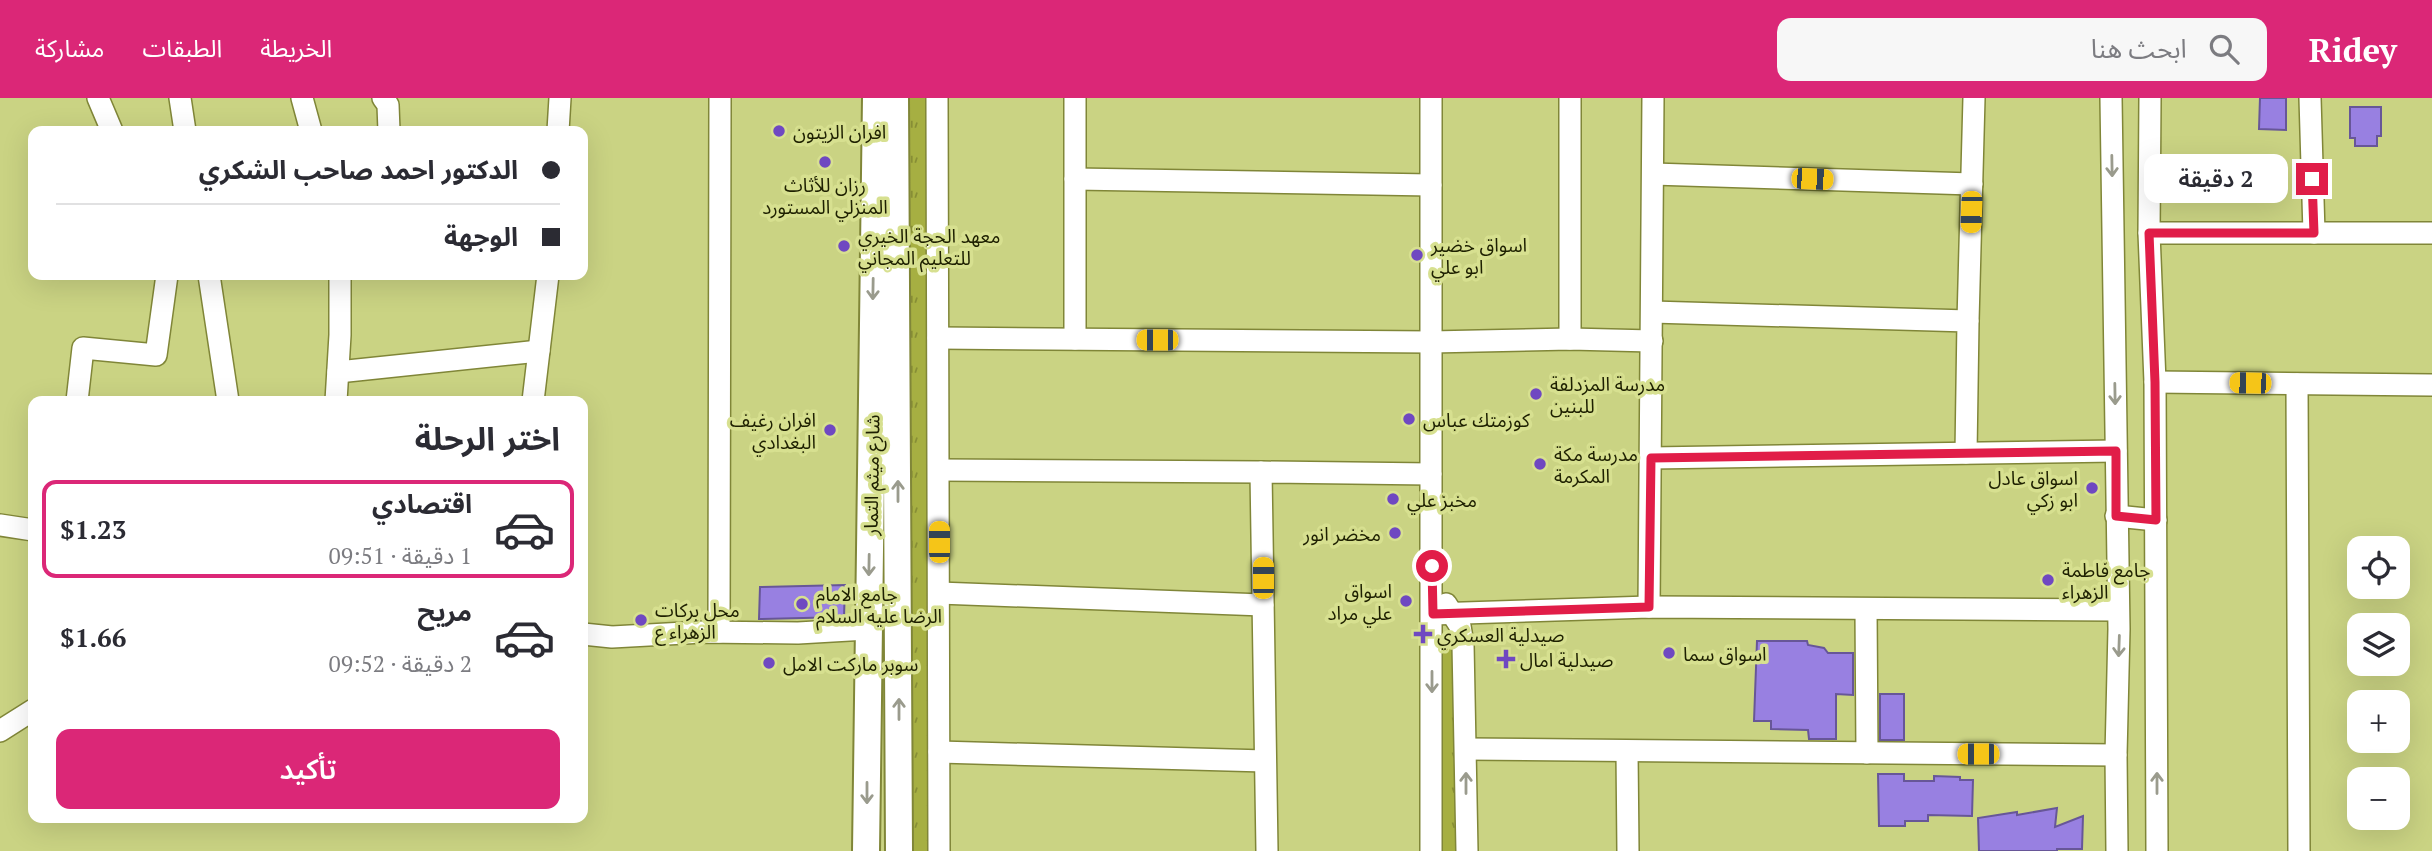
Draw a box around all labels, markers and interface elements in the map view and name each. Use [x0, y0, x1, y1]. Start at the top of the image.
search box [1777, 18, 2267, 81]
text: Ridey [2309, 28, 2397, 71]
icon: search [2205, 30, 2243, 68]
text: ابحث هنا [2091, 31, 2187, 65]
text: مشاركة [35, 32, 104, 64]
text: الطبقات [142, 32, 222, 64]
text: الخريطة [260, 32, 332, 64]
place label: افران الزيتون [793, 119, 886, 144]
marker: افران الزيتون [771, 123, 787, 139]
text: الدكتور احمد صاحب الشكري [199, 152, 518, 186]
marker: رزان للأثاث المنزلي المستورد [817, 154, 833, 170]
one-way arrow [2105, 154, 2118, 177]
callout: 2 دقيقة [2144, 154, 2288, 204]
text: 2 دقيقة [2178, 163, 2254, 194]
route end [2296, 163, 2328, 195]
car [1791, 168, 1834, 190]
place label: رزان للأثاث المنزلي المستورد [762, 172, 888, 222]
car [1960, 191, 1983, 233]
text: الوجهة [444, 219, 518, 253]
place label: معهد الحجة الخيري للتعليم المجاني [858, 223, 1000, 273]
place label: اسواق خضير ابو علي [1430, 232, 1527, 282]
marker: معهد الحجة الخيري للتعليم المجاني [836, 238, 852, 254]
marker: اسواق خضير ابو علي [1409, 247, 1425, 263]
one-way arrow [866, 277, 880, 300]
car [1137, 330, 1179, 351]
place label: مدرسة المزدلفة للبنين [1550, 371, 1665, 418]
car [2229, 372, 2272, 394]
one-way arrow [2108, 382, 2122, 405]
marker: مدرسة المزدلفة للبنين [1528, 386, 1544, 402]
place label: افران رغيف البغدادي [730, 407, 816, 457]
place label: كوزمتك عباس [1423, 407, 1531, 432]
marker: كوزمتك عباس [1401, 411, 1417, 427]
street label: شارع ميثم التمار [857, 414, 888, 537]
text: اختر الرحلة [415, 417, 560, 459]
marker: افران رغيف البغدادي [822, 422, 838, 438]
place label: مدرسة مكة المكرمة [1554, 441, 1638, 488]
marker: مدرسة مكة المكرمة [1532, 456, 1548, 472]
place label: اسواق عادل ابو زكي [1988, 465, 2078, 515]
one-way arrow [891, 480, 905, 503]
marker: اسواق عادل ابو زكي [2084, 480, 2100, 496]
text: اقتصادي [372, 486, 472, 520]
place label: مخبز علي [1407, 487, 1477, 515]
marker: مخبز علي [1385, 491, 1401, 507]
icon: car [493, 498, 556, 561]
text: $1.23 [60, 512, 126, 546]
car [929, 521, 950, 563]
place label: مخضر انور [1302, 521, 1381, 546]
marker: مخضر انور [1387, 525, 1403, 541]
map controls [2347, 536, 2410, 830]
button: locate [2347, 536, 2410, 599]
text: 1 دقيقة · 09:51 [328, 540, 472, 571]
route start [1416, 550, 1448, 582]
one-way arrow [863, 553, 876, 576]
car [1253, 557, 1274, 599]
place label: جامع فاطمة الزهراء [2062, 557, 2151, 604]
marker: جامع فاطمة الزهراء [2040, 572, 2056, 588]
place label: اسواق علي مراد [1328, 578, 1392, 628]
place label: جامع الامام الرضا عليه السلام [816, 581, 942, 631]
marker: اسواق علي مراد [1398, 593, 1414, 609]
text: مريح [417, 594, 472, 628]
marker: جامع الامام الرضا عليه السلام [794, 596, 810, 612]
place label: محل بركات الزهراء ع [655, 597, 740, 646]
icon: car [493, 606, 556, 669]
marker: محل بركات الزهراء ع [633, 612, 649, 628]
button: layers [2347, 613, 2410, 676]
text: $1.66 [60, 620, 126, 654]
place label: صيدلية العسكري [1437, 622, 1564, 650]
marker: صيدلية العسكري [1415, 626, 1431, 642]
one-way arrow [2112, 634, 2125, 657]
place label: اسواق سما [1683, 641, 1767, 666]
marker: اسواق سما [1661, 645, 1677, 661]
place label: صيدلية امال [1520, 647, 1613, 672]
text: 2 دقيقة · 09:52 [328, 648, 472, 679]
place label: سوبر ماركت الامل [783, 651, 918, 676]
marker: صيدلية امال [1498, 651, 1514, 667]
marker: سوبر ماركت الامل [761, 655, 777, 671]
one-way arrow [1425, 670, 1439, 693]
button: + [2347, 690, 2410, 753]
one-way arrow [892, 698, 906, 721]
button: تأكيد [56, 729, 560, 809]
car [1958, 744, 2000, 765]
button: − [2347, 767, 2410, 830]
one-way arrow [1459, 772, 1473, 795]
one-way arrow [2150, 772, 2164, 795]
one-way arrow [860, 781, 874, 804]

